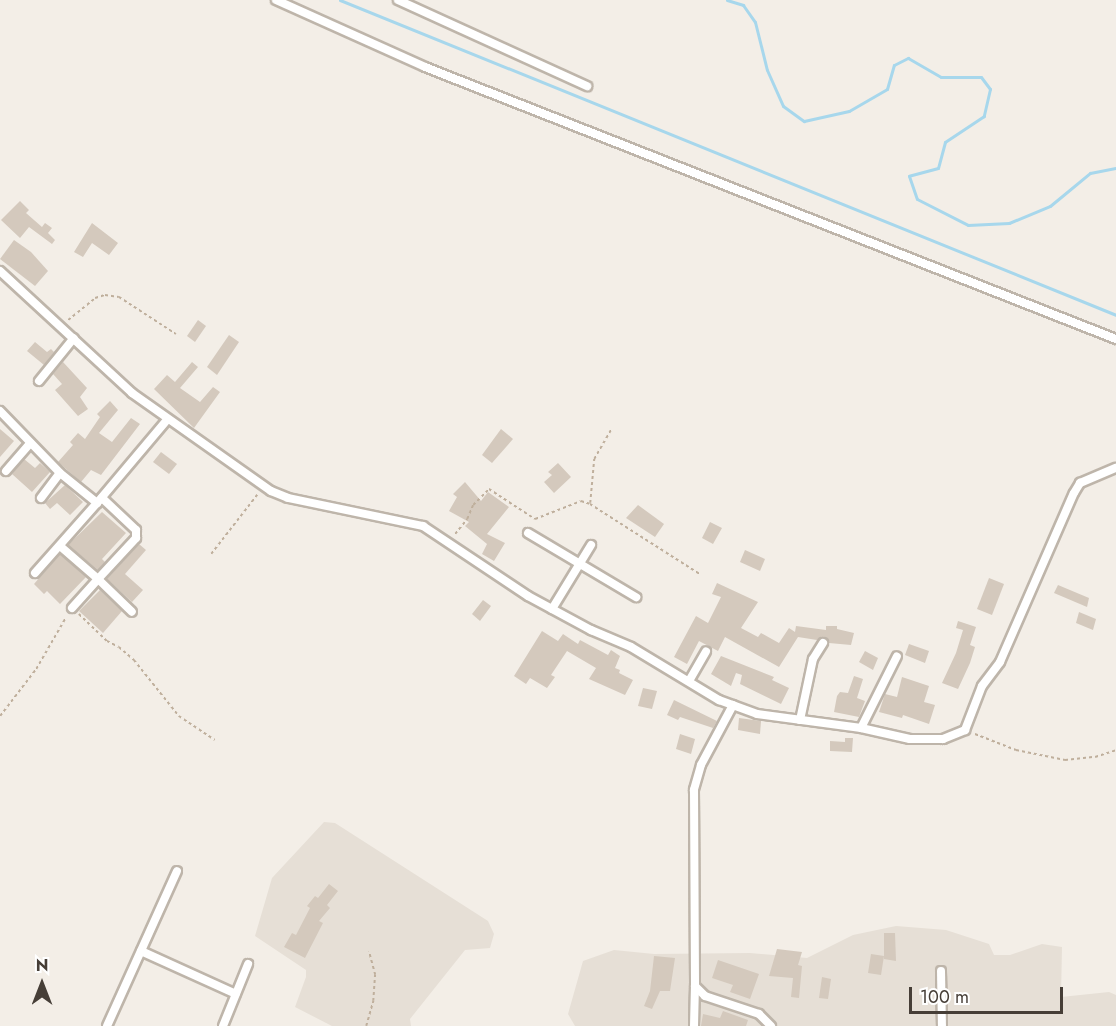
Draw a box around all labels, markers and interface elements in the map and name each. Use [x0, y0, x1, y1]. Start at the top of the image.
north arrow [12, 954, 72, 1014]
text: N [36, 954, 48, 977]
scale bar [912, 975, 1066, 1013]
text: 100 m [920, 984, 969, 1010]

